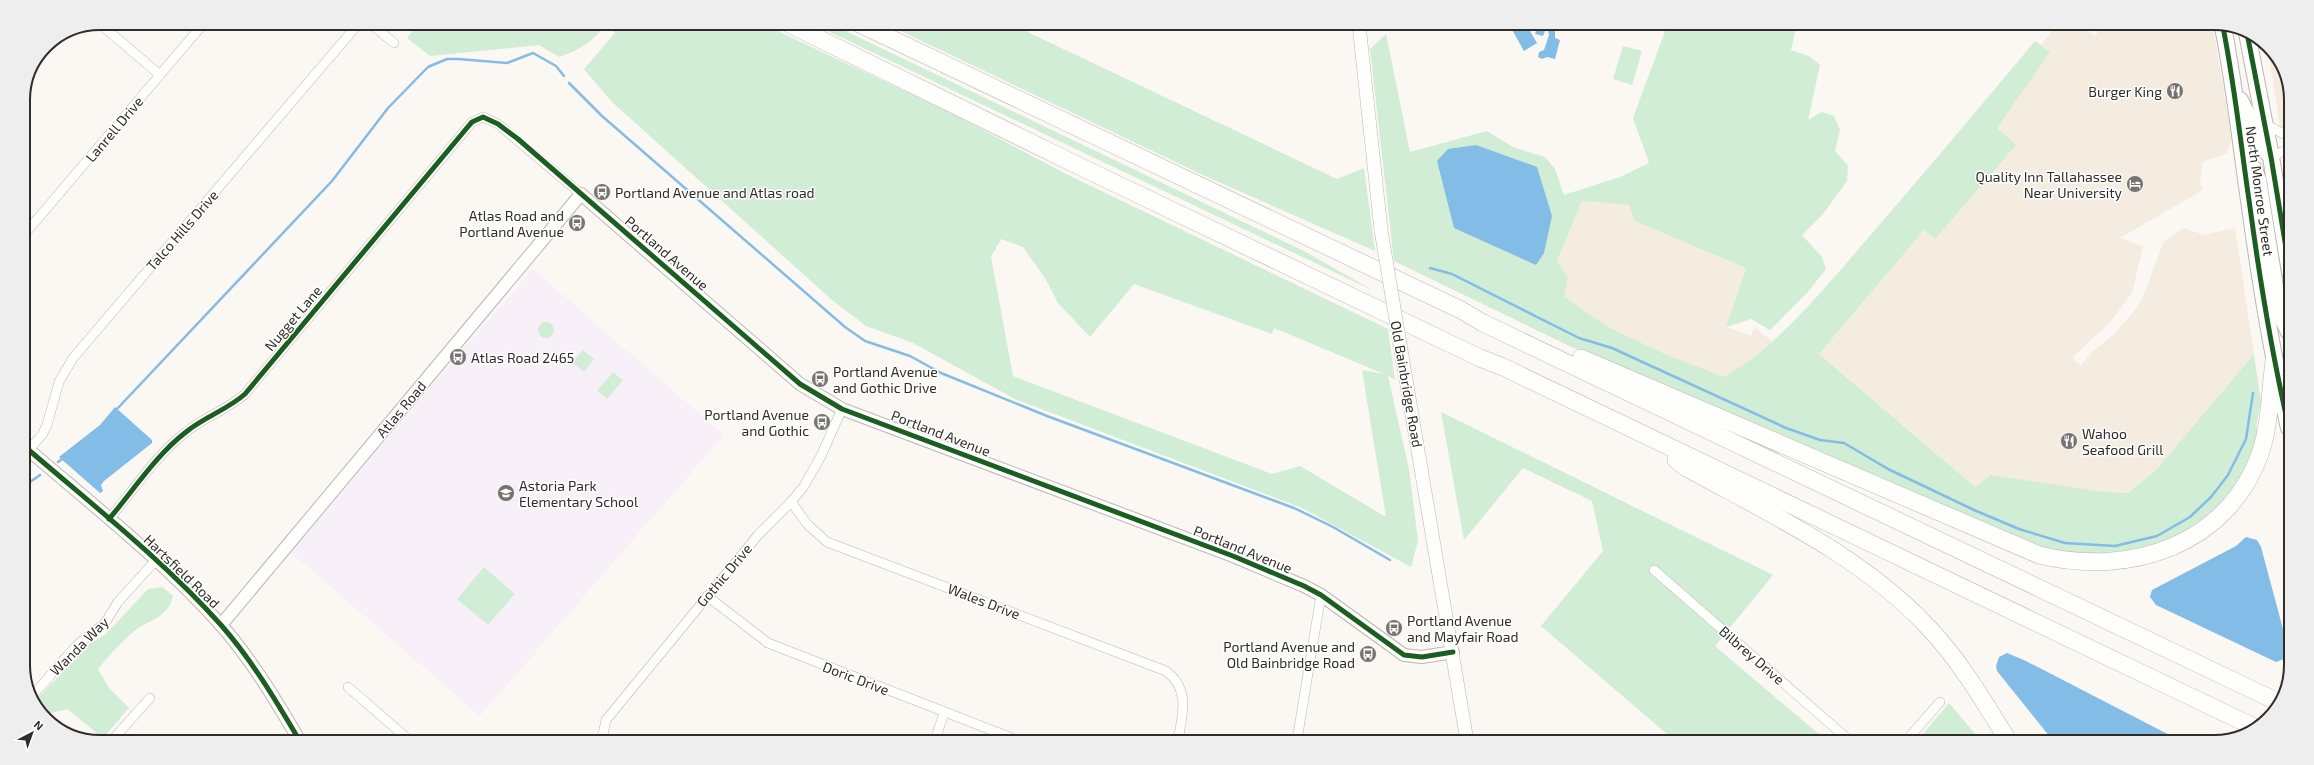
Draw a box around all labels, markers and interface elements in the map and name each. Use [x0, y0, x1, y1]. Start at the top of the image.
restaurant icon: Burger King [2165, 81, 2185, 101]
place label: Burger King [2088, 83, 2162, 100]
street label: Lanrell Drive [82, 93, 146, 165]
street label: North Monroe Street [2242, 125, 2278, 257]
place label: Quality Inn Tallahassee Near University [1975, 168, 2123, 201]
hotel icon: Quality Inn Tallahassee Near University [2125, 174, 2145, 194]
bus stop icon: Portland Avenue and Atlas road [592, 182, 612, 202]
place label: Portland Avenue and Atlas road [615, 184, 815, 201]
street label: Talco Hills Drive [142, 186, 222, 274]
place label: Atlas Road and Portland Avenue [459, 207, 564, 240]
street label: Portland Avenue [622, 212, 712, 294]
bus stop icon: Atlas Road and Portland Avenue [567, 213, 587, 233]
street label: Nugget Lane [261, 282, 325, 354]
street label: Old Bainbridge Road [1387, 319, 1427, 449]
bus stop icon: Atlas Road 2465 [448, 347, 468, 367]
place label: Atlas Road 2465 [471, 349, 574, 366]
place label: Portland Avenue and Gothic Drive [833, 363, 938, 396]
bus stop icon: Portland Avenue and Gothic Drive [810, 369, 830, 389]
street label: Atlas Road [373, 377, 429, 441]
place label: Portland Avenue and Gothic [704, 406, 809, 439]
street label: Portland Avenue [889, 406, 993, 460]
bus stop icon: Portland Avenue and Gothic [812, 412, 832, 432]
place label: Wahoo Seafood Grill [2082, 425, 2164, 458]
restaurant icon: Wahoo Seafood Grill [2059, 431, 2079, 451]
place label: Astoria Park Elementary School [519, 477, 639, 510]
school or university icon: Astoria Park Elementary School [496, 483, 516, 503]
street label: Portland Avenue [1191, 521, 1295, 577]
street label: Hartsfield Road [141, 531, 223, 611]
street label: Gothic Drive [693, 540, 755, 610]
street label: Wales Drive [946, 579, 1022, 623]
place label: Portland Avenue and Mayfair Road [1407, 612, 1519, 645]
street label: Wanda Way [46, 613, 112, 679]
bus stop icon: Portland Avenue and Mayfair Road [1384, 618, 1404, 638]
street label: Bilbrey Drive [1716, 622, 1788, 688]
place label: Portland Avenue and Old Bainbridge Road [1223, 638, 1355, 671]
bus stop icon: Portland Avenue and Old Bainbridge Road [1358, 644, 1378, 664]
street label: Doric Drive [820, 658, 892, 698]
north arrow [12, 713, 52, 753]
text: N [32, 718, 46, 733]

